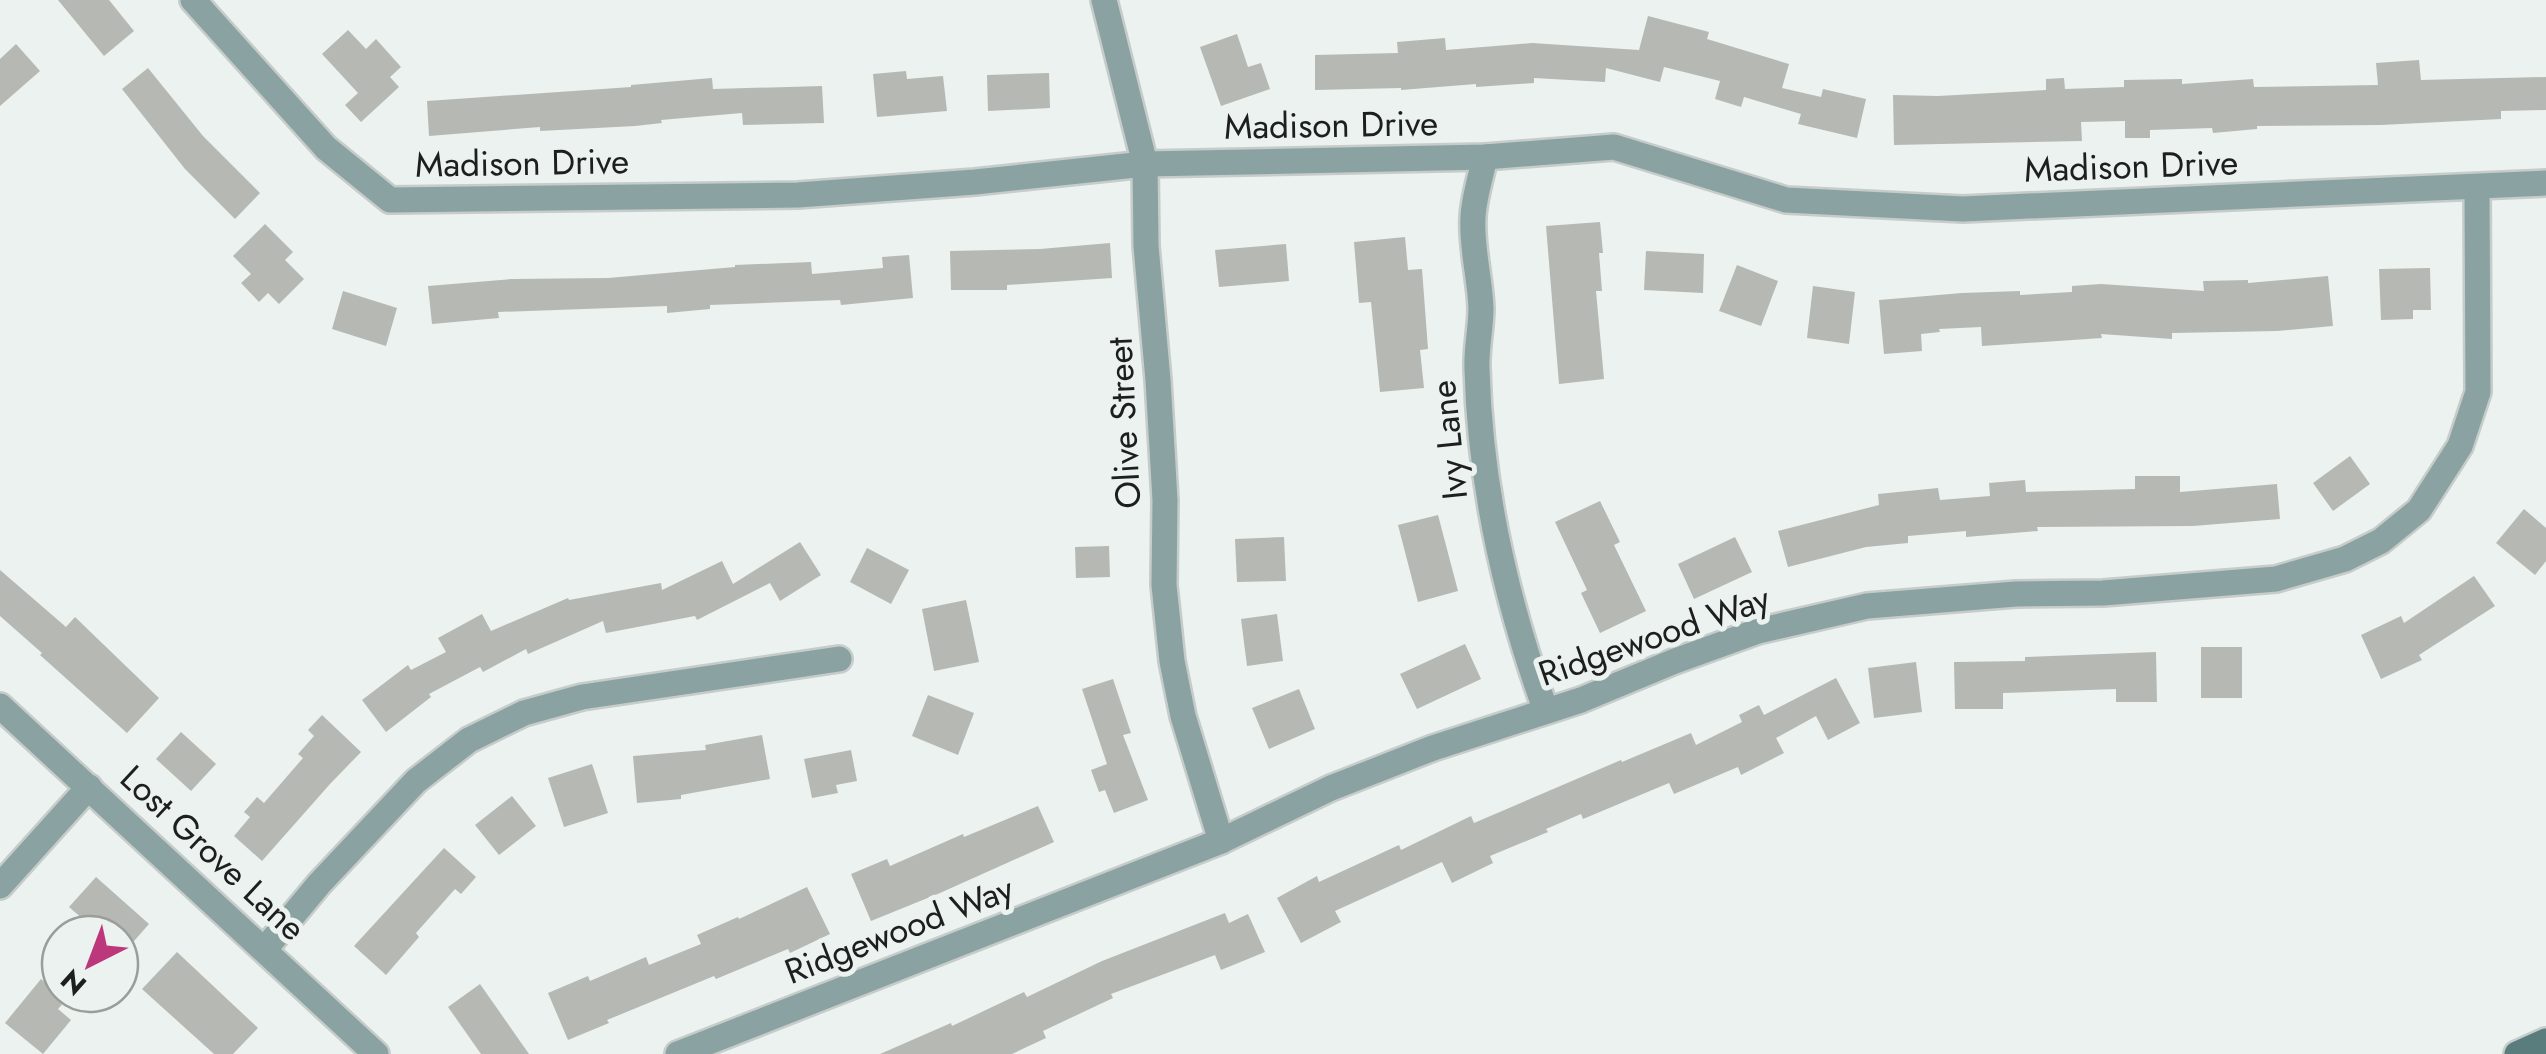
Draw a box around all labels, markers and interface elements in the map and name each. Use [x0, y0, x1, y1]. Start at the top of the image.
street label: Madison Drive [1224, 98, 1438, 152]
street label: Madison Drive [415, 136, 629, 190]
street label: Madison Drive [2023, 137, 2239, 195]
street label: Olive Street [1095, 335, 1153, 510]
street label: Ivy Lane [1418, 378, 1480, 502]
street label: Ridgewood Way [1532, 573, 1777, 699]
street label: Lost Grove Lane [109, 754, 317, 952]
street label: Ridgewood Way [777, 863, 1021, 997]
north arrow [40, 914, 140, 1014]
text: N [52, 960, 96, 1005]

